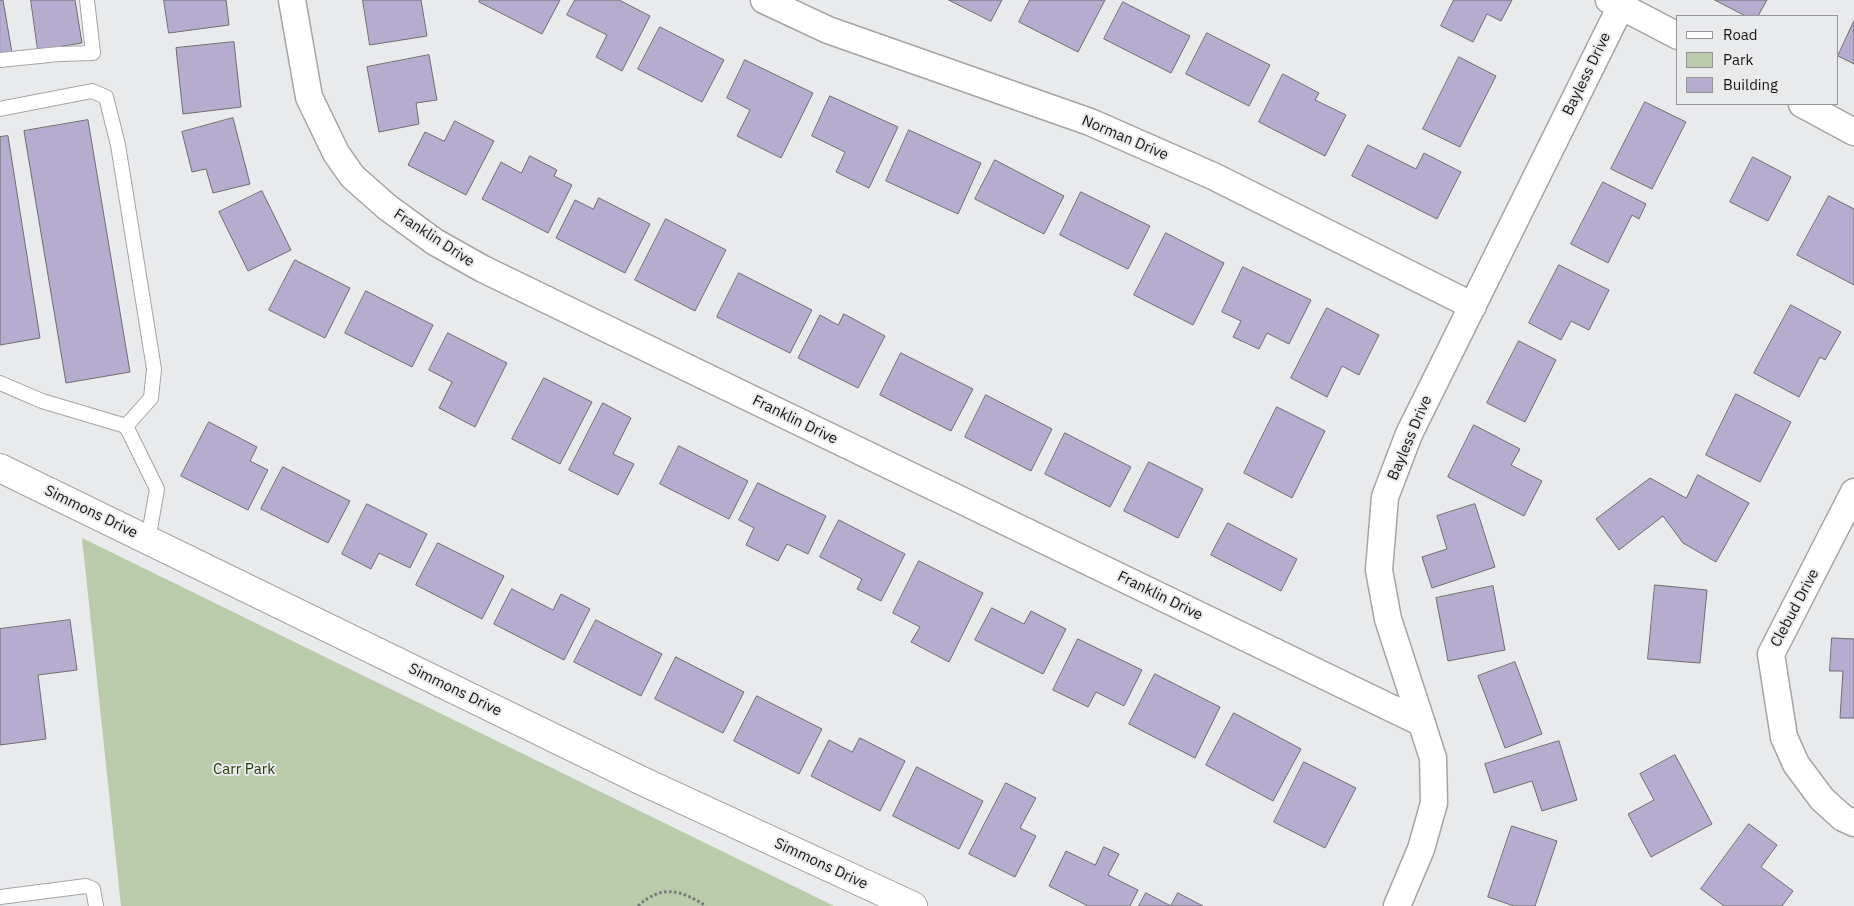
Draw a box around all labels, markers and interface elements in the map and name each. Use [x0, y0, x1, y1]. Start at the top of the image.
legend [1676, 15, 1839, 105]
text: Road [1723, 25, 1758, 44]
street label: Bayless Drive [1559, 29, 1615, 119]
text: Park [1723, 50, 1753, 69]
text: Building [1723, 75, 1778, 94]
street label: Norman Drive [1079, 112, 1171, 164]
street label: Franklin Drive [390, 205, 478, 271]
street label: Franklin Drive [749, 392, 841, 448]
street label: Bayless Drive [1384, 393, 1436, 483]
street label: Simmons Drive [42, 482, 140, 542]
street label: Clebud Drive [1767, 566, 1823, 650]
street label: Franklin Drive [1114, 568, 1206, 624]
street label: Simmons Drive [406, 660, 504, 720]
park label: Carr Park [213, 761, 275, 779]
street label: Simmons Drive [771, 834, 871, 894]

